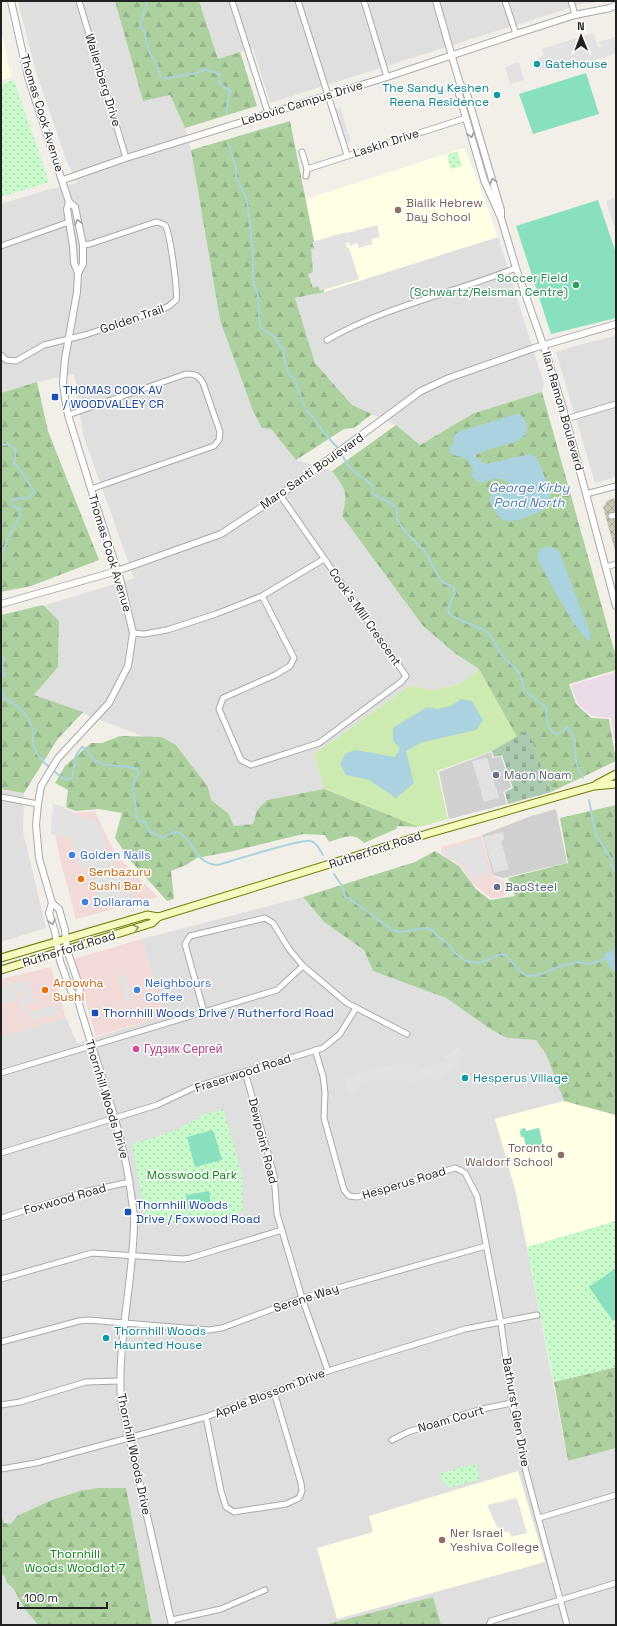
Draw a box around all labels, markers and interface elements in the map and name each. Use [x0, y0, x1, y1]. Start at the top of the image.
north arrow [561, 16, 601, 56]
text: N [577, 19, 585, 33]
street label: Wallenberg Drive [81, 32, 125, 128]
street label: Thomas Cook Avenue [16, 52, 68, 174]
place label: Gatehouse [545, 56, 607, 72]
marker: Gatehouse [532, 59, 542, 69]
street label: Lebovic Campus Drive [239, 77, 365, 129]
place label: The Sandy Keshen Reena Residence [382, 80, 489, 110]
marker: The Sandy Keshen Reena Residence [492, 90, 502, 100]
street label: Laskin Drive [351, 125, 421, 161]
one-way arrow [466, 131, 475, 138]
one-way arrow [489, 177, 498, 184]
place label: Bialik Hebrew Day School [406, 195, 483, 225]
marker: Bialik Hebrew Day School [393, 205, 403, 215]
one-way arrow [75, 219, 83, 225]
place label: Soccer Field (Schwartz/Reisman Centre) [410, 270, 568, 300]
marker: Soccer Field (Schwartz/Reisman Centre) [571, 280, 581, 290]
street label: Golden Trail [98, 301, 166, 337]
street label: Ilan Ramon Boulevard [538, 349, 588, 473]
place label: THOMAS COOK AV / WOODVALLEY CR [63, 382, 164, 412]
marker: THOMAS COOK AV / WOODVALLEY CR [50, 392, 60, 402]
street label: Marc Santi Boulevard [257, 429, 367, 513]
water label: George Kirby Pond North [489, 479, 570, 511]
street label: Thomas Cook Avenue [84, 492, 136, 614]
street label: Cook's Mill Crescent [325, 565, 405, 669]
place label: Maon Noam [504, 767, 572, 783]
marker: Maon Noam [491, 770, 501, 780]
street label: Rutherford Road [327, 827, 423, 873]
place label: Golden Nails [80, 847, 151, 863]
marker: Golden Nails [67, 850, 77, 860]
place label: Senbazuru Sushi Bar [89, 864, 151, 894]
marker: Senbazuru Sushi Bar [76, 874, 86, 884]
place label: BaoSteel [505, 879, 557, 895]
marker: BaoSteel [492, 882, 502, 892]
place label: Dollarama [93, 894, 150, 910]
marker: Dollarama [80, 897, 90, 907]
one-way arrow [47, 918, 56, 925]
one-way arrow [132, 924, 139, 933]
street label: Rutherford Road [21, 927, 117, 971]
place label: Aroowha Sushi [53, 975, 104, 1005]
place label: Neighbours Coffee [145, 975, 211, 1005]
marker: Aroowha Sushi [40, 985, 50, 995]
marker: Neighbours Coffee [132, 985, 142, 995]
place label: Thornhill Woods Drive / Rutherford Road [103, 1005, 334, 1021]
marker: Thornhill Woods Drive / Rutherford Road [90, 1008, 100, 1018]
street label: Thornhill Woods Drive [81, 1037, 133, 1161]
place label: Гудзик Сергей [144, 1041, 222, 1057]
marker: Гудзик Сергей [131, 1044, 141, 1054]
street label: Fraserwood Road [193, 1050, 293, 1096]
place label: Hesperus Village [473, 1070, 568, 1086]
marker: Hesperus Village [460, 1073, 470, 1083]
street label: Dewpoint Road [245, 1096, 281, 1186]
place label: Toronto Waldorf School [465, 1140, 553, 1170]
marker: Toronto Waldorf School [556, 1150, 566, 1160]
street label: Hesperus Road [360, 1163, 448, 1203]
park label: Mosswood Park [147, 1167, 238, 1183]
street label: Foxwood Road [22, 1180, 108, 1218]
place label: Thornhill Woods Drive / Foxwood Road [136, 1197, 261, 1227]
marker: Thornhill Woods Drive / Foxwood Road [123, 1207, 133, 1217]
street label: Serene Way [271, 1280, 341, 1316]
place label: Thornhill Woods Haunted House [114, 1323, 206, 1353]
marker: Thornhill Woods Haunted House [101, 1333, 111, 1343]
street label: Bathurst Glen Drive [498, 1356, 534, 1468]
street label: Apple Blossom Drive [213, 1365, 327, 1421]
street label: Thornhill Woods Drive [113, 1392, 155, 1516]
street label: Noam Court [416, 1402, 486, 1436]
place label: Ner Israel Yeshiva College [450, 1525, 539, 1555]
marker: Ner Israel Yeshiva College [437, 1535, 447, 1545]
park label: Thornhill Woods Woodlot 7 [25, 1546, 126, 1576]
scale bar [18, 1584, 107, 1610]
text: 100 m [24, 1590, 58, 1606]

